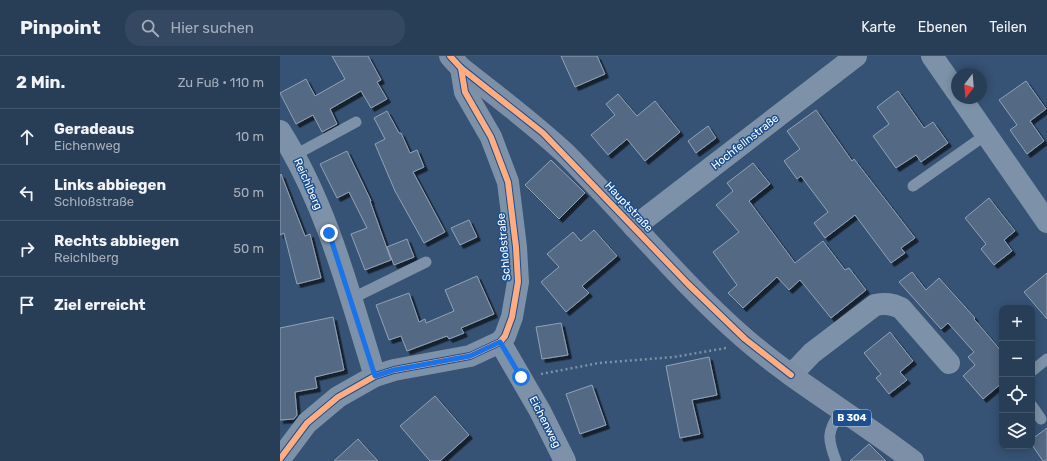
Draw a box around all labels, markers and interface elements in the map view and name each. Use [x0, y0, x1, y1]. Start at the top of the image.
search box [125, 10, 405, 46]
text: Pinpoint [20, 16, 101, 39]
icon: search [139, 17, 161, 39]
text: Hier suchen [171, 19, 254, 37]
text: Karte [861, 19, 896, 36]
text: Ebenen [918, 19, 967, 36]
text: Teilen [989, 19, 1027, 36]
north arrow [951, 68, 987, 104]
text: 2 Min. [16, 72, 65, 92]
text: Zu Fuß · 110 m [178, 75, 264, 90]
street label: Hochfellnstraße [709, 112, 781, 172]
text: Geradeaus [54, 120, 134, 138]
icon: ahead [16, 126, 38, 148]
text: 10 m [235, 129, 264, 144]
text: Eichenweg [54, 138, 120, 153]
street label: Reichlberg [291, 156, 325, 212]
text: Links abbiegen [54, 176, 166, 194]
street label: Hauptstraße [602, 179, 656, 235]
icon: left [16, 182, 38, 204]
text: 50 m [233, 185, 264, 200]
text: Schloßstraße [54, 194, 134, 209]
street label: Schloßstraße [495, 213, 513, 281]
route end [320, 224, 338, 242]
text: Rechts abbiegen [54, 232, 179, 250]
icon: right [16, 238, 38, 260]
text: 50 m [233, 241, 264, 256]
text: Reichlberg [54, 250, 119, 265]
icon: arrive [16, 294, 38, 316]
text: Ziel erreicht [54, 296, 146, 314]
map controls [999, 305, 1035, 449]
button: + [999, 305, 1035, 341]
button: − [999, 341, 1035, 377]
route start [512, 368, 530, 386]
button: locate [999, 377, 1035, 413]
street label: Eichenweg [526, 394, 564, 450]
road number: B 304 [833, 410, 871, 426]
button: layers [999, 413, 1035, 449]

